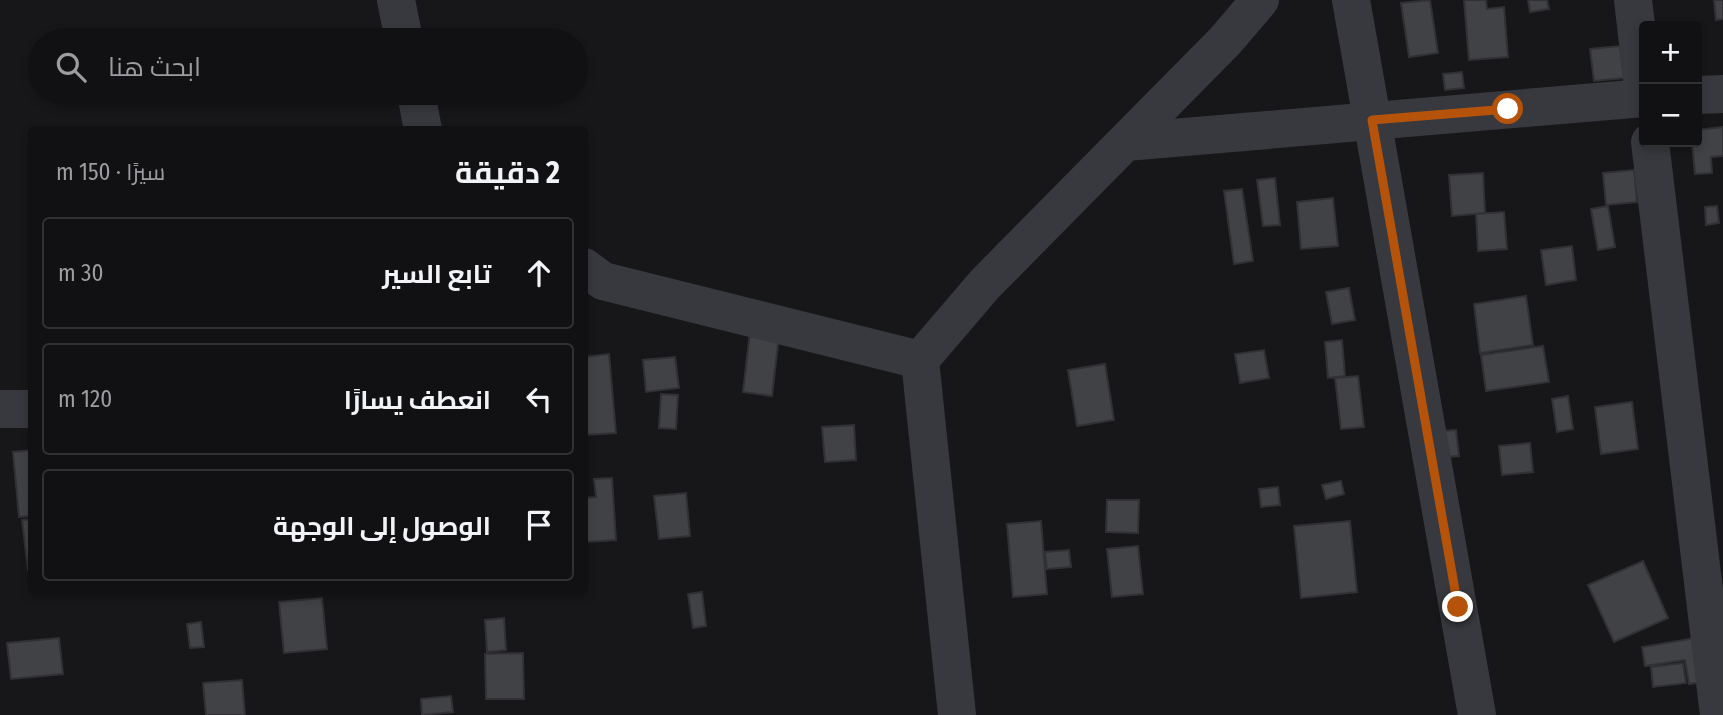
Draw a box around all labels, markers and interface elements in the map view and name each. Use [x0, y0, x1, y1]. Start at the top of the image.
map controls [1639, 21, 1702, 147]
button: + [1639, 21, 1702, 84]
search box [28, 28, 588, 105]
icon: search [52, 48, 90, 86]
text: ابحث هنا [108, 52, 201, 83]
button: − [1639, 84, 1702, 147]
route start [1492, 93, 1523, 124]
text: 2 دقيقة [455, 155, 560, 191]
text: سيرًا · 150 m [56, 158, 165, 186]
icon: ahead [520, 254, 558, 292]
text: 30 m [58, 259, 103, 287]
text: تابع السير [382, 259, 491, 290]
icon: left [520, 380, 558, 418]
text: 120 m [58, 385, 112, 413]
text: انعطف يسارًا [344, 385, 491, 416]
icon: arrive [520, 506, 558, 544]
text: الوصول إلى الوجهة [273, 511, 491, 542]
route end [1442, 591, 1473, 622]

